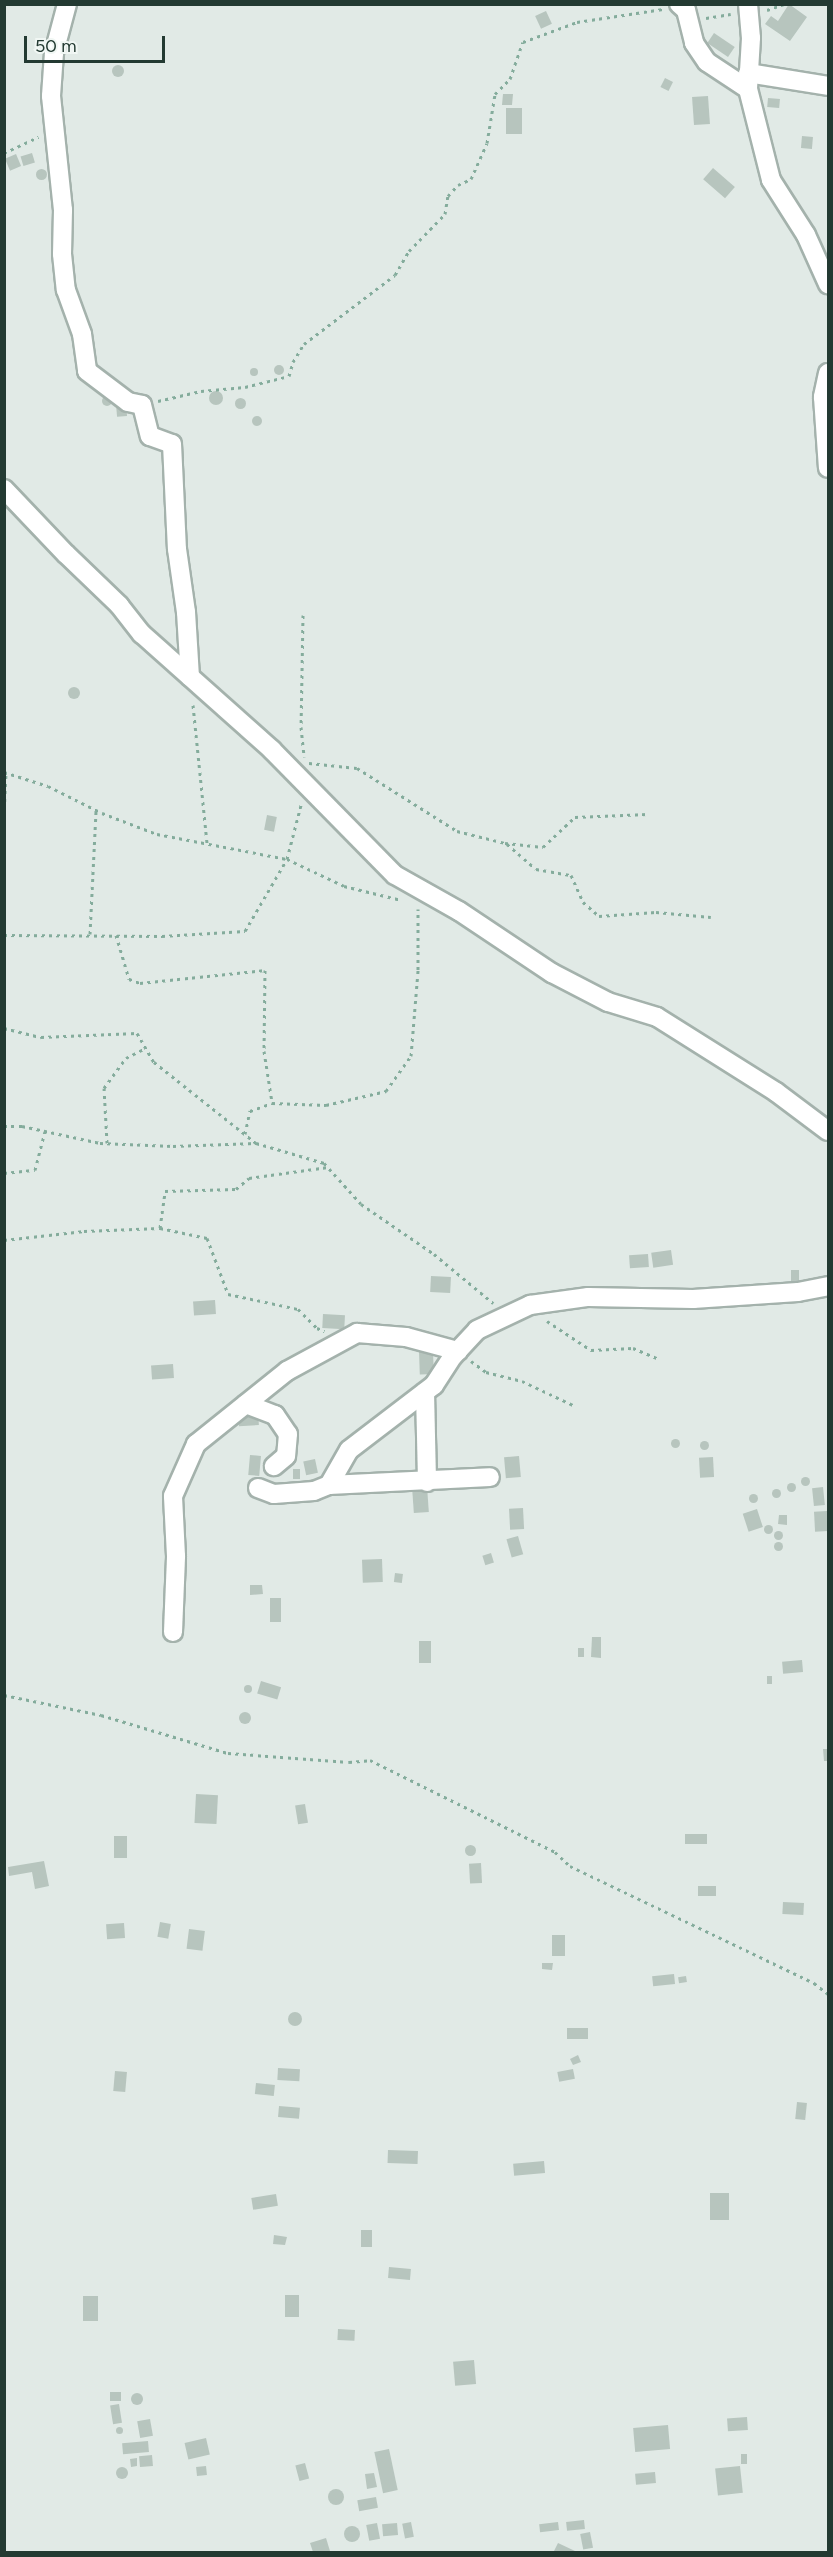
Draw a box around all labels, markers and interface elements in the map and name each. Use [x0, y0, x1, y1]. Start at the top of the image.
scale bar [27, 24, 168, 62]
text: 50 m [35, 35, 77, 57]

